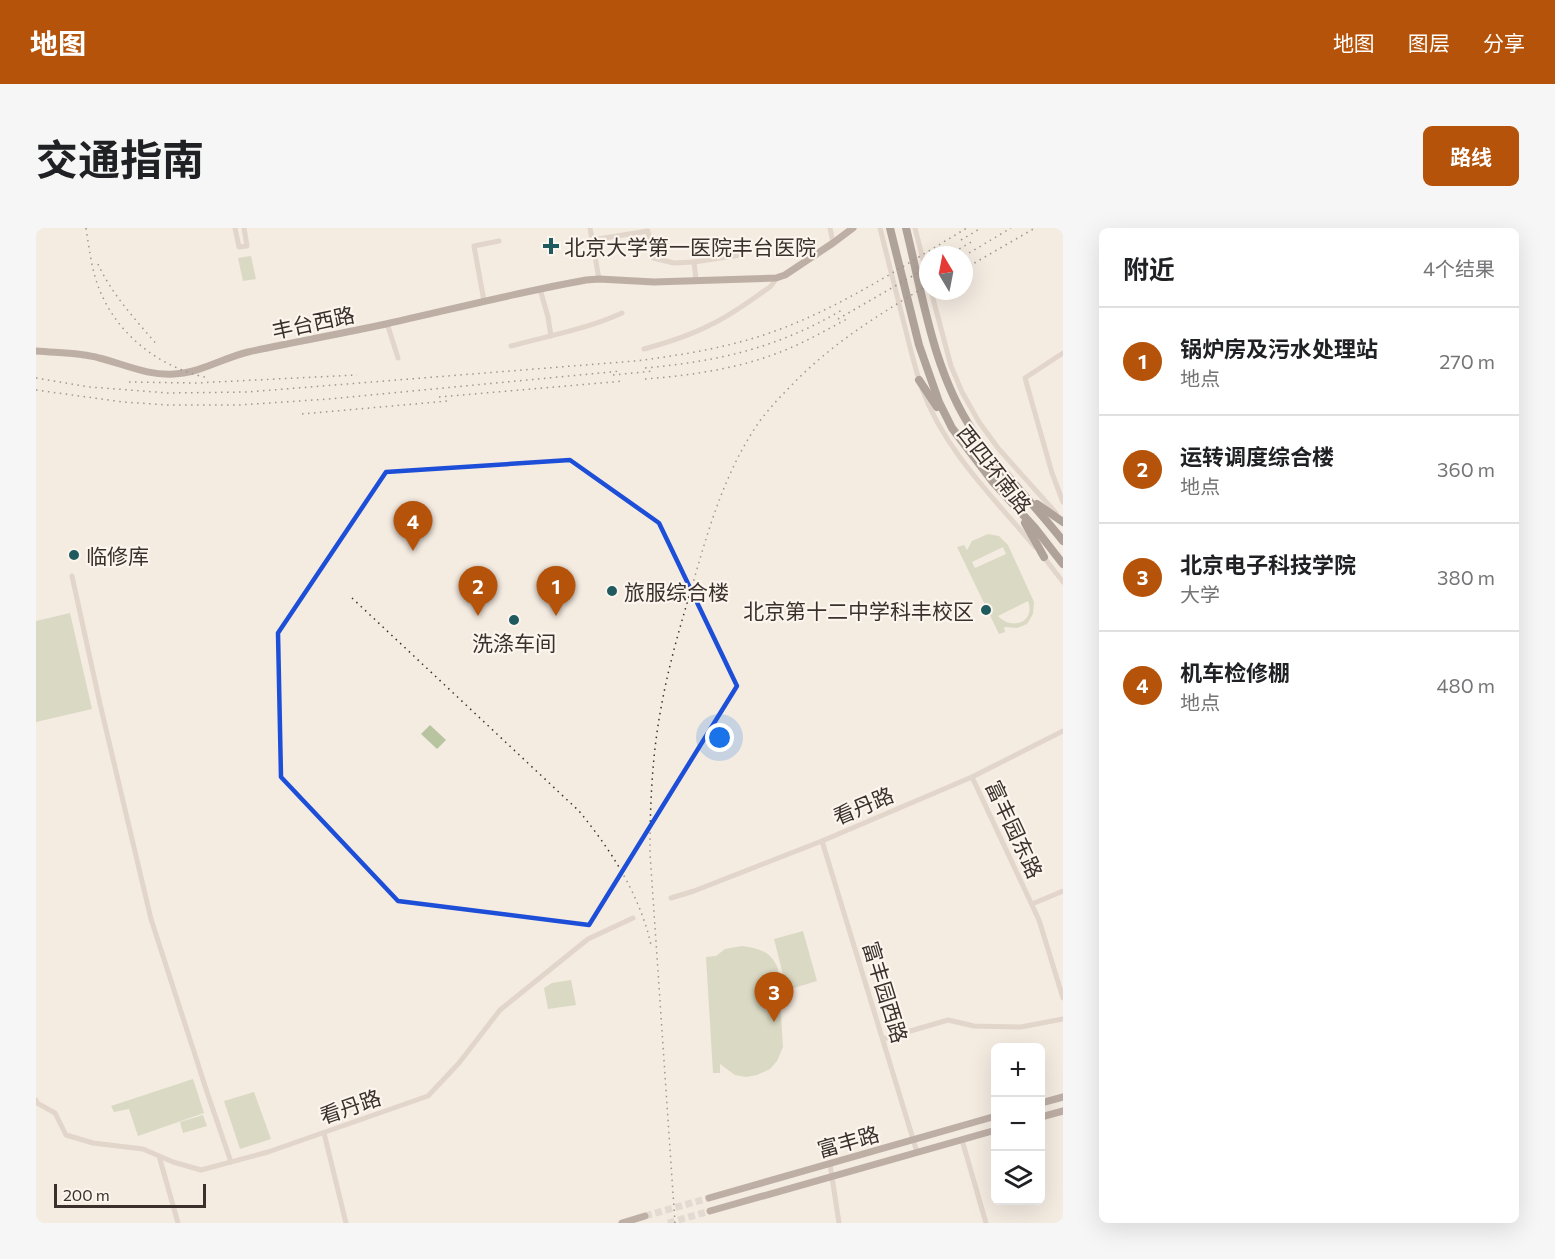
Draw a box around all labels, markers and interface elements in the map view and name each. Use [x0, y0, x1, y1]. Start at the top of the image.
text: 地图 [30, 26, 86, 60]
text: 地图 [1333, 30, 1375, 55]
text: 图层 [1408, 30, 1450, 55]
text: 分享 [1483, 30, 1525, 55]
button: 路线 [1423, 126, 1519, 186]
text: 交通指南 [36, 132, 204, 184]
place label: 北京大学第一医院丰台医院 [564, 234, 816, 259]
marker: 北京大学第一医院丰台医院 [542, 237, 560, 255]
north arrow [919, 246, 973, 300]
text: 附近 [1123, 253, 1175, 284]
text: 4个结果 [1423, 256, 1495, 280]
street label: 丰台西路 [269, 301, 357, 343]
text: 锅炉房及污水处理站 [1180, 335, 1378, 362]
text: 1 [1138, 349, 1147, 373]
text: 270 m [1439, 349, 1495, 373]
text: 地点 [1180, 366, 1220, 390]
street label: 西四环南路 [953, 420, 1037, 518]
text: 运转调度综合楼 [1180, 443, 1334, 470]
text: 2 [1137, 457, 1148, 481]
text: 360 m [1437, 457, 1495, 481]
text: 地点 [1180, 474, 1220, 498]
pin: 4 [394, 502, 433, 551]
place label: 临修库 [86, 543, 149, 568]
marker: 临修库 [67, 548, 81, 562]
text: 北京电子科技学院 [1180, 551, 1356, 578]
text: 3 [1137, 565, 1148, 589]
text: 380 m [1437, 565, 1495, 589]
pin: 2 [458, 566, 498, 616]
pin: 1 [536, 566, 576, 616]
place label: 旅服综合楼 [624, 579, 729, 604]
text: 大学 [1180, 582, 1220, 606]
marker: 旅服综合楼 [605, 584, 619, 598]
place label: 北京第十二中学科丰校区 [743, 598, 974, 623]
marker: 北京第十二中学科丰校区 [979, 603, 993, 617]
marker: 洗涤车间 [507, 613, 521, 627]
place label: 洗涤车间 [472, 630, 556, 655]
text: 机车检修棚 [1180, 659, 1290, 686]
text: 4 [1136, 673, 1149, 697]
text: 480 m [1437, 673, 1495, 697]
text: 地点 [1180, 690, 1220, 714]
your location [705, 723, 734, 752]
street label: 富丰园东路 [981, 776, 1049, 882]
street label: 看丹路 [829, 781, 897, 829]
street label: 富丰园西路 [859, 938, 913, 1046]
pin: 3 [754, 972, 794, 1022]
map controls [991, 1043, 1045, 1205]
button: + [991, 1043, 1045, 1097]
street label: 看丹路 [316, 1084, 384, 1128]
button: − [991, 1097, 1045, 1151]
street label: 富丰路 [814, 1120, 882, 1162]
button: layers [991, 1151, 1045, 1205]
scale bar [54, 1181, 206, 1208]
text: 200 m [63, 1185, 110, 1204]

